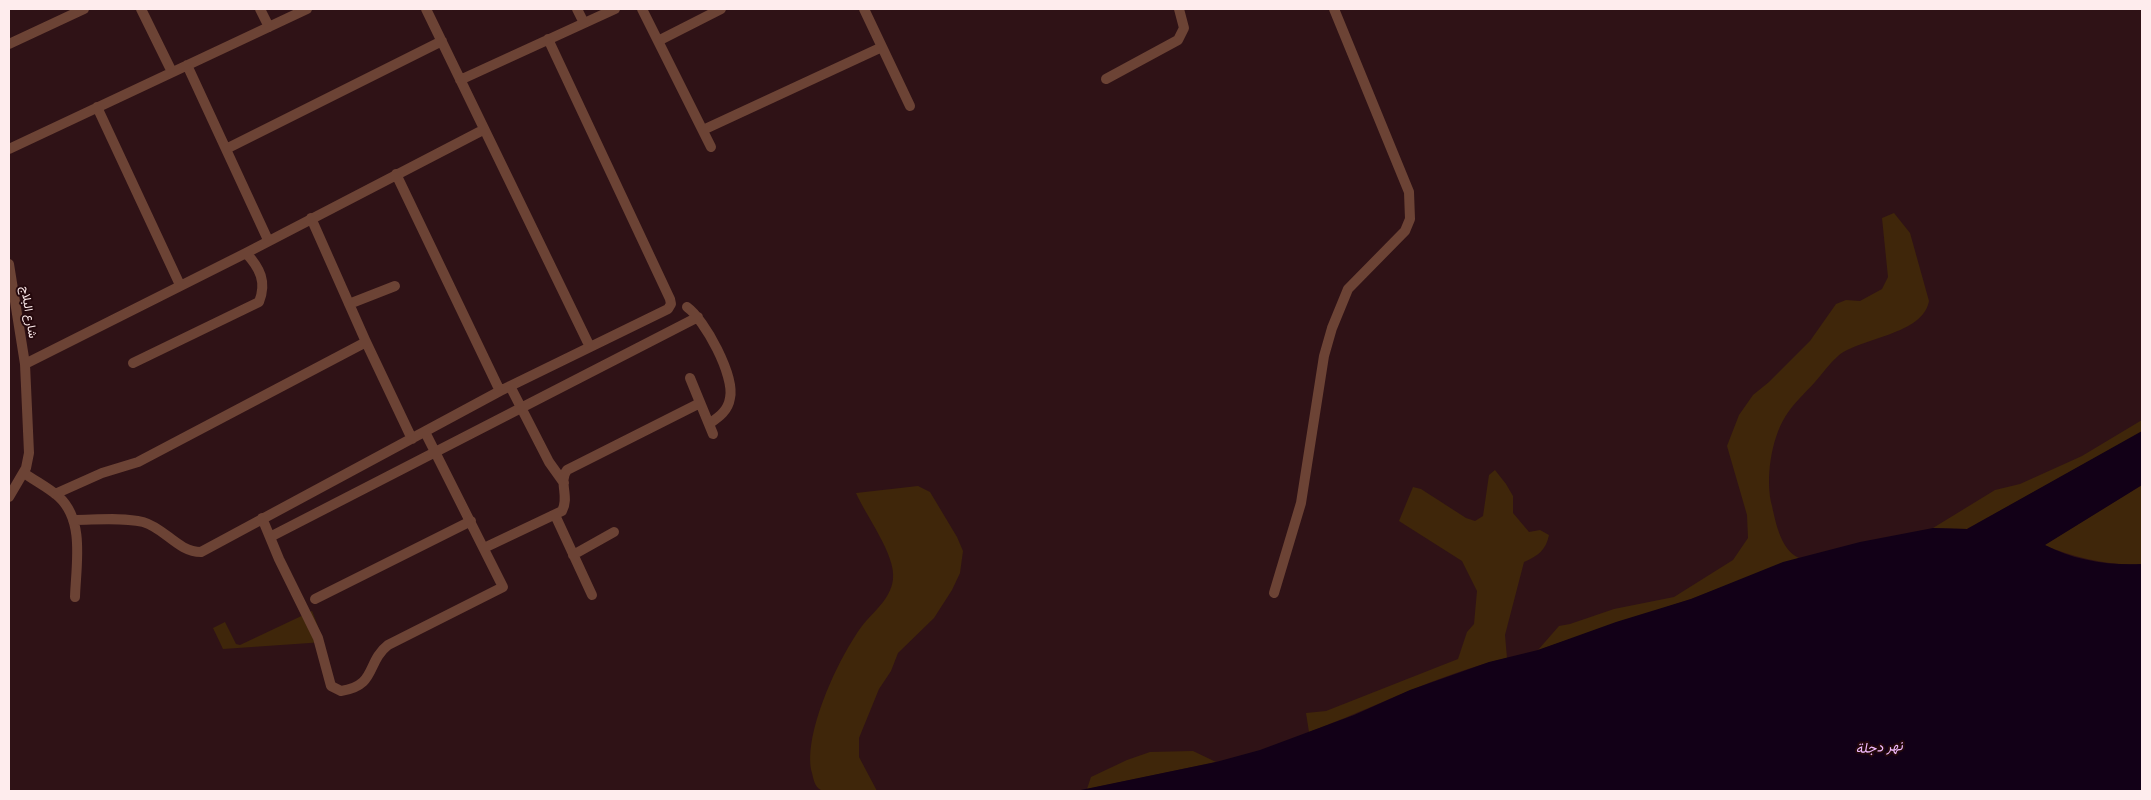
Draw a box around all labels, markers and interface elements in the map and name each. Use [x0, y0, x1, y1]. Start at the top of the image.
street label: شارع البلاج [18, 285, 40, 339]
water label: نهر دجلة [1855, 737, 1903, 757]

